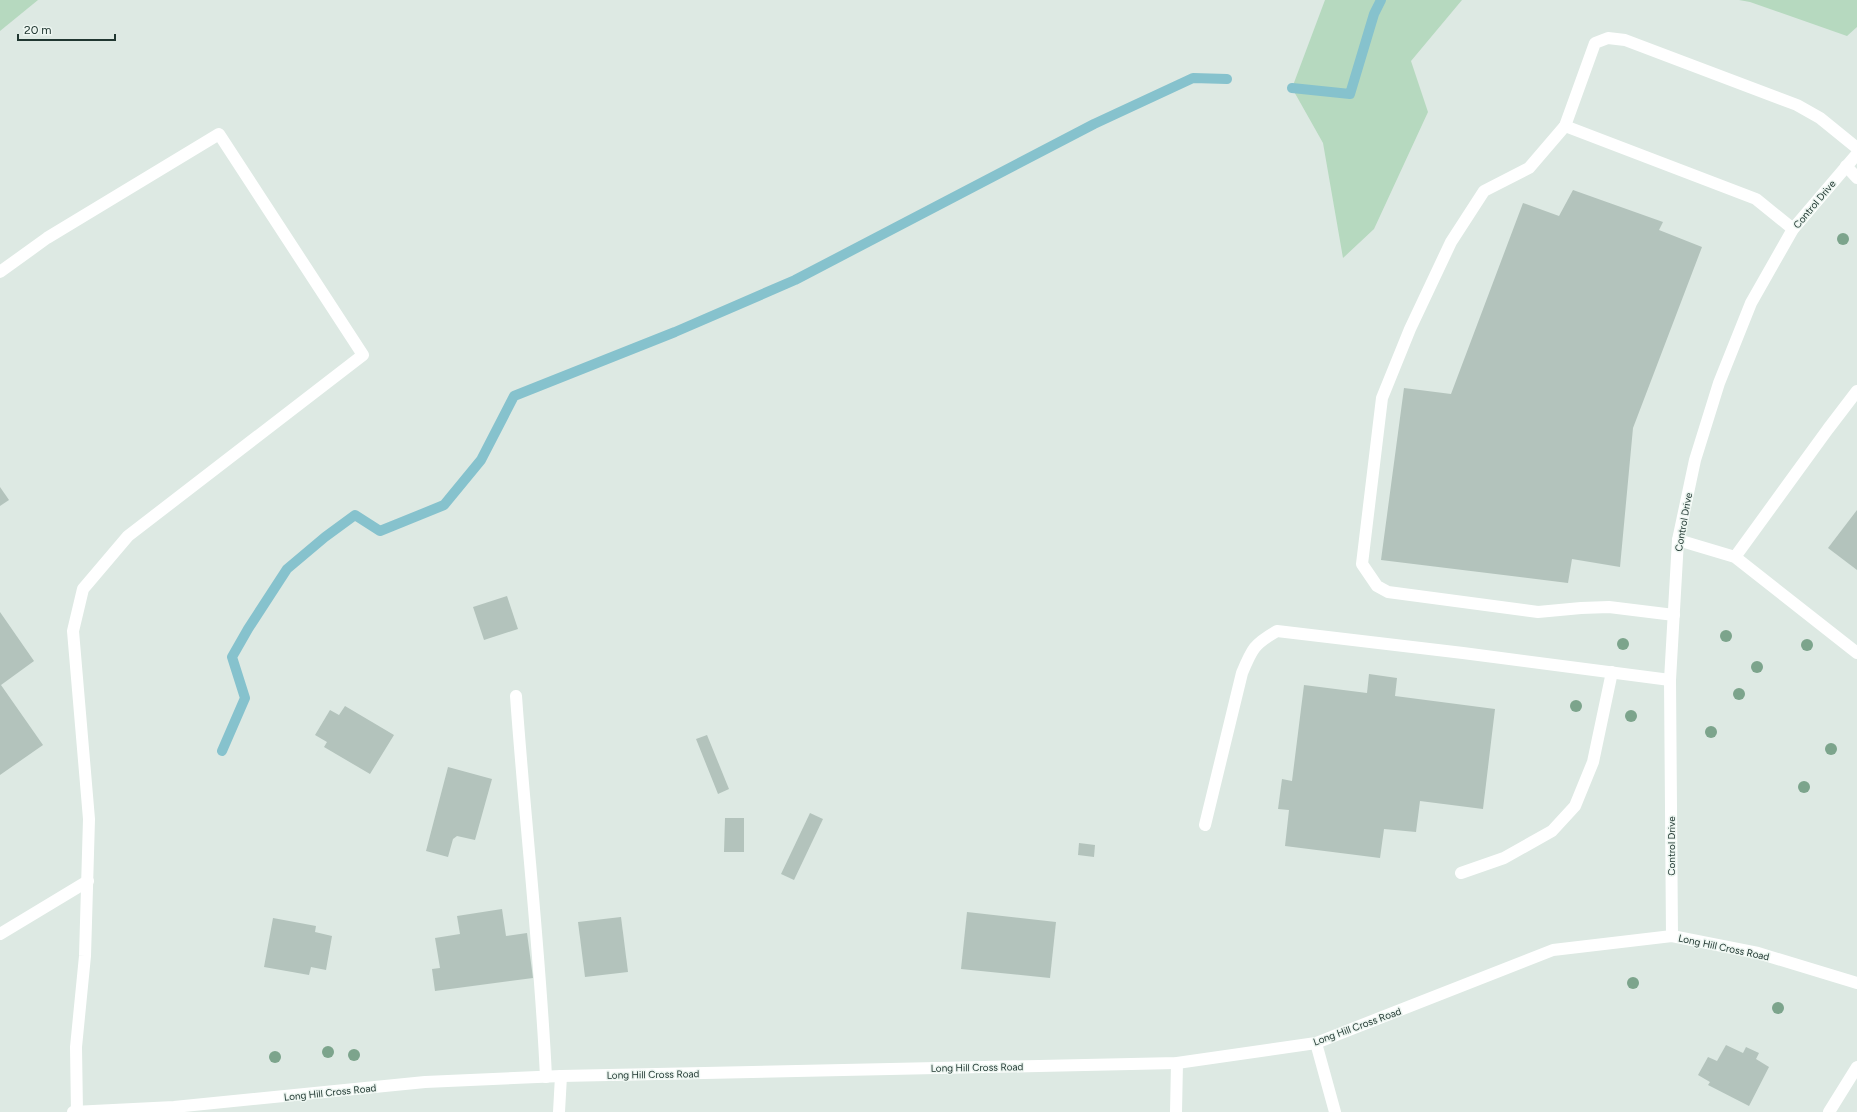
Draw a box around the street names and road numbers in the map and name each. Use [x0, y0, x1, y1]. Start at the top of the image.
street label: Control Drive [1790, 177, 1839, 231]
street label: Control Drive [1672, 491, 1695, 552]
street label: Control Drive [1665, 816, 1678, 876]
street label: Long Hill Cross Road [1677, 931, 1771, 964]
street label: Long Hill Cross Road [1311, 1004, 1403, 1048]
street label: Long Hill Cross Road [930, 1060, 1024, 1075]
street label: Long Hill Cross Road [606, 1067, 700, 1082]
street label: Long Hill Cross Road [283, 1081, 377, 1104]

